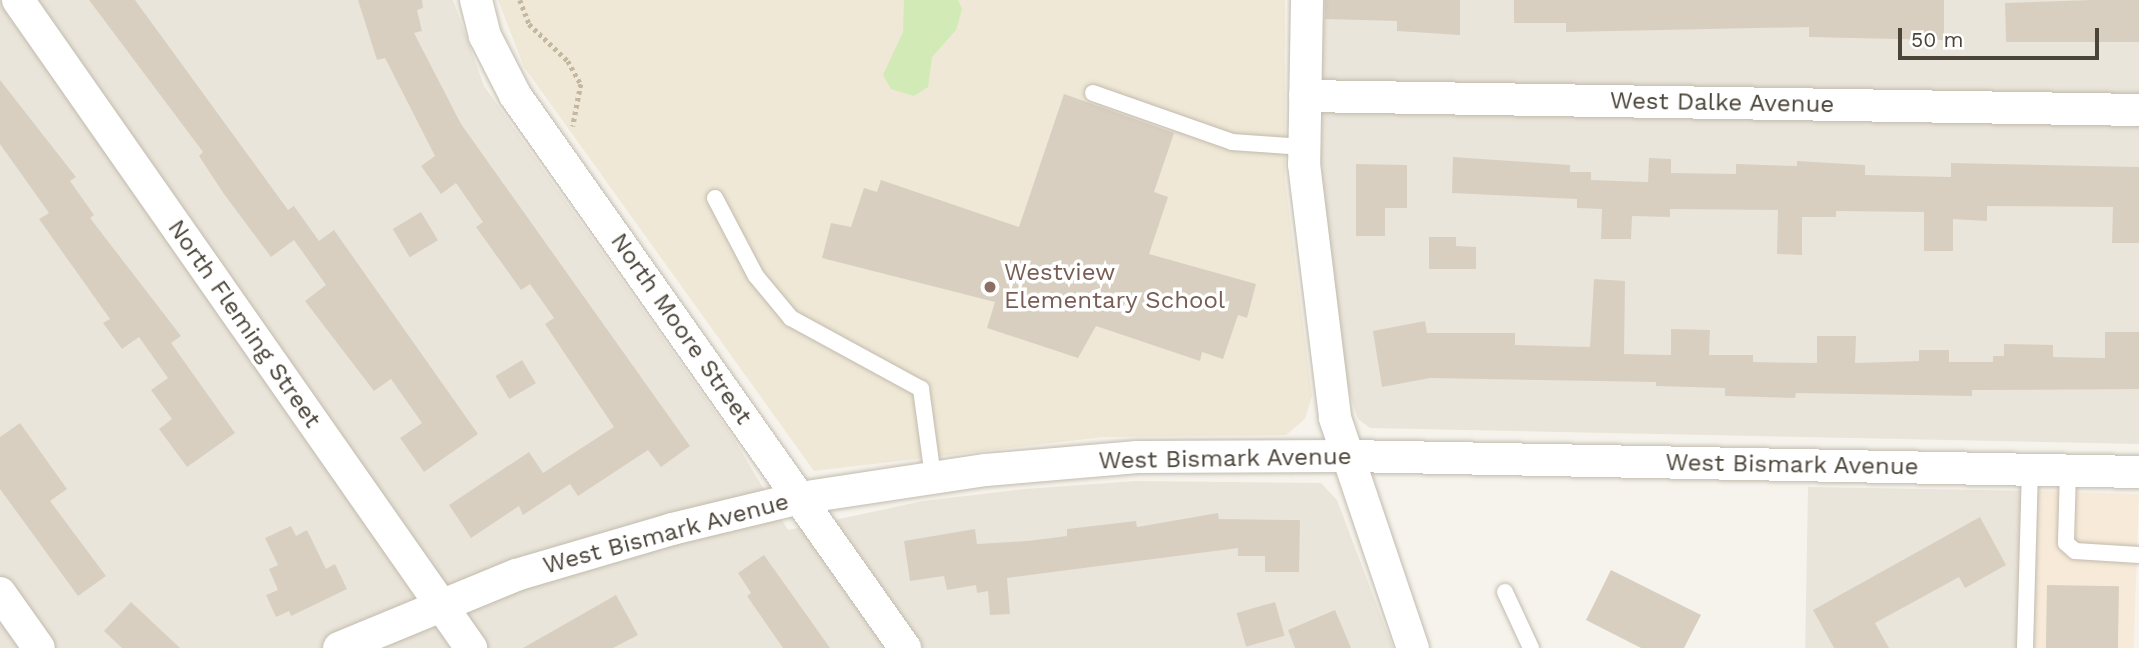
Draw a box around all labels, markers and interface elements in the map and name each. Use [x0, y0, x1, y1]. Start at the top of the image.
scale bar [1901, 14, 2102, 58]
text: 50 m [1911, 27, 1963, 52]
street label: West Dalke Avenue [1609, 87, 1835, 119]
street label: North Fleming Street [161, 215, 327, 433]
street label: North Moore Street [604, 228, 758, 430]
place label: Westview Elementary School [1004, 259, 1226, 315]
marker: Westview Elementary School [982, 279, 998, 295]
street label: West Bismark Avenue [1097, 442, 1353, 476]
street label: West Bismark Avenue [1664, 448, 1920, 482]
street label: West Bismark Avenue [539, 487, 793, 581]

